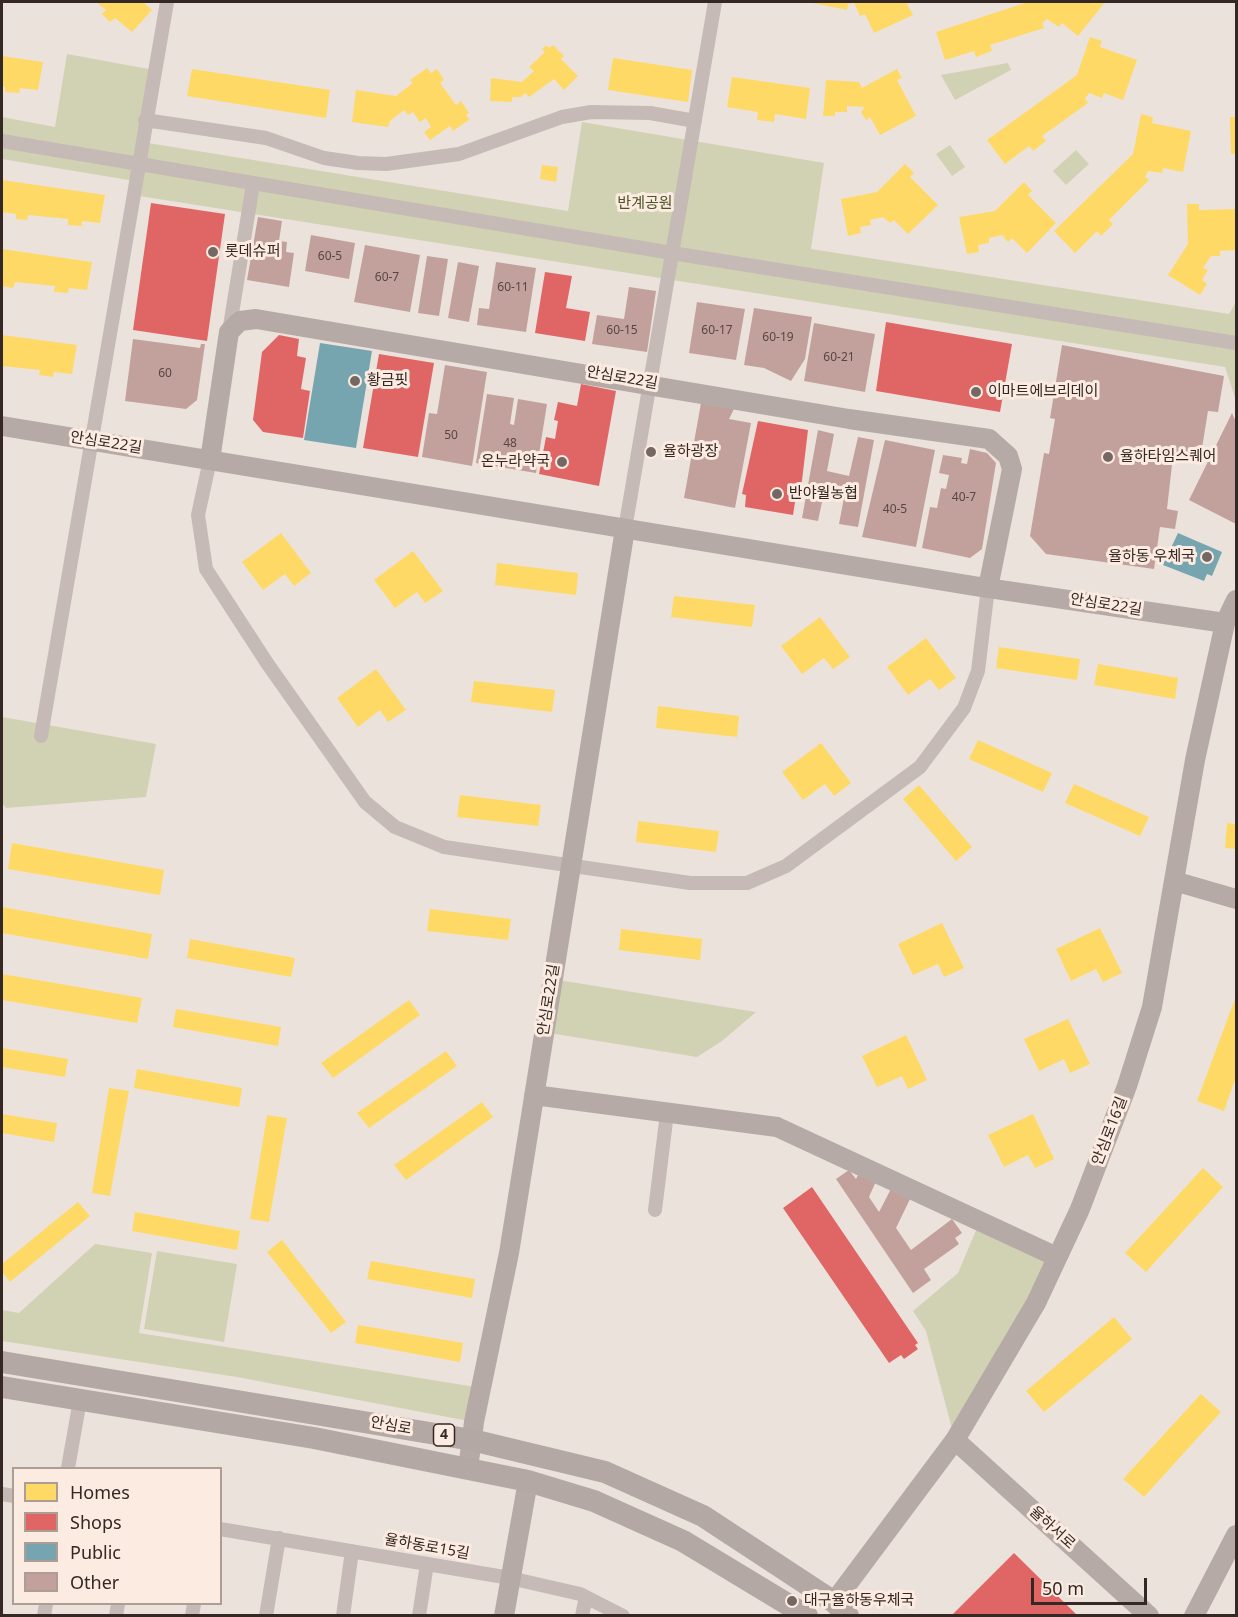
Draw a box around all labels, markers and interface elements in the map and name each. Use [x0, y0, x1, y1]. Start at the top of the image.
park label: 반계공원 [617, 195, 673, 213]
place label: 롯데슈퍼 [225, 243, 280, 261]
marker: 롯데슈퍼 [206, 245, 220, 259]
house number: 60-5 [318, 250, 342, 264]
house number: 60-7 [375, 271, 399, 285]
house number: 60-11 [497, 281, 529, 295]
house number: 60-15 [606, 324, 638, 338]
house number: 60-17 [701, 324, 733, 338]
house number: 60-19 [762, 331, 794, 345]
house number: 60-21 [823, 351, 855, 365]
street label: 안심로22길 [585, 363, 659, 393]
house number: 60 [158, 367, 172, 381]
place label: 황금핏 [367, 372, 408, 390]
marker: 황금핏 [348, 374, 362, 388]
place label: 이마트에브리데이 [988, 383, 1098, 401]
marker: 이마트에브리데이 [969, 385, 983, 399]
street label: 안심로22길 [69, 428, 143, 458]
house number: 50 [444, 429, 458, 443]
house number: 48 [503, 437, 517, 451]
place label: 율하광장 [663, 443, 718, 461]
marker: 율하광장 [644, 445, 658, 459]
place label: 율하타임스퀘어 [1120, 448, 1217, 466]
marker: 율하타임스퀘어 [1101, 450, 1115, 464]
place label: 온누라약국 [481, 453, 550, 471]
marker: 온누라약국 [555, 455, 569, 469]
place label: 반야월농협 [789, 485, 858, 503]
marker: 반야월농협 [770, 487, 784, 501]
house number: 40-7 [952, 491, 976, 505]
house number: 40-5 [883, 503, 907, 517]
place label: 율하동 우체국 [1108, 548, 1195, 566]
marker: 율하동 우체국 [1200, 550, 1214, 564]
street label: 안심로22길 [1069, 590, 1143, 620]
street label: 안심로22길 [534, 963, 564, 1037]
street label: 안심로16길 [1089, 1094, 1131, 1168]
street label: 안심로 [369, 1414, 413, 1438]
road number: 4 [434, 1424, 454, 1446]
legend [12, 1467, 222, 1605]
text: Homes [70, 1480, 130, 1504]
street label: 율하서로 [1025, 1503, 1079, 1553]
text: Shops [70, 1510, 122, 1534]
street label: 율하동로15길 [383, 1531, 471, 1563]
text: Public [70, 1540, 121, 1564]
scale bar [1034, 1566, 1150, 1604]
text: Other [70, 1570, 119, 1594]
text: 50 m [1042, 1576, 1084, 1600]
place label: 대구율하동우체국 [804, 1592, 914, 1610]
marker: 대구율하동우체국 [785, 1594, 799, 1608]

